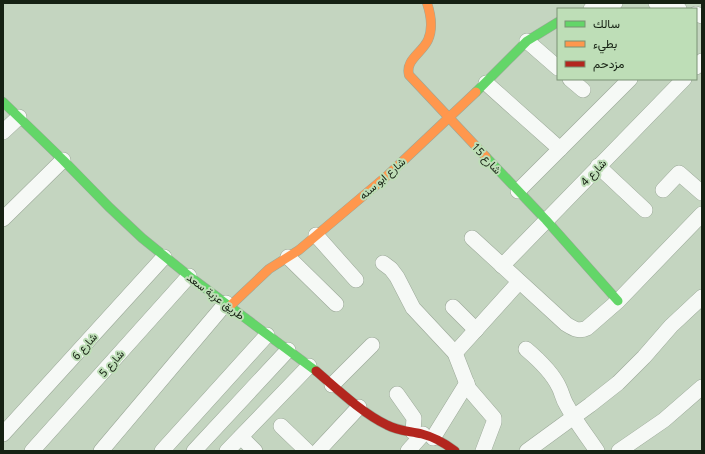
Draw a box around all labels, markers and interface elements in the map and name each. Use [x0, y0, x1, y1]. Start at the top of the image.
legend [557, 8, 697, 80]
text: سالك [593, 15, 620, 32]
text: بطيء [593, 35, 617, 54]
text: مزدحم [593, 55, 624, 72]
street label: شارع 15 [468, 139, 506, 178]
street label: شارع ابو سنه [356, 154, 409, 203]
street label: شارع 4 [577, 155, 610, 189]
street label: طريق عزبة سعد [184, 269, 248, 323]
street label: شارع 6 [68, 329, 101, 363]
street label: شارع 5 [95, 346, 128, 380]

